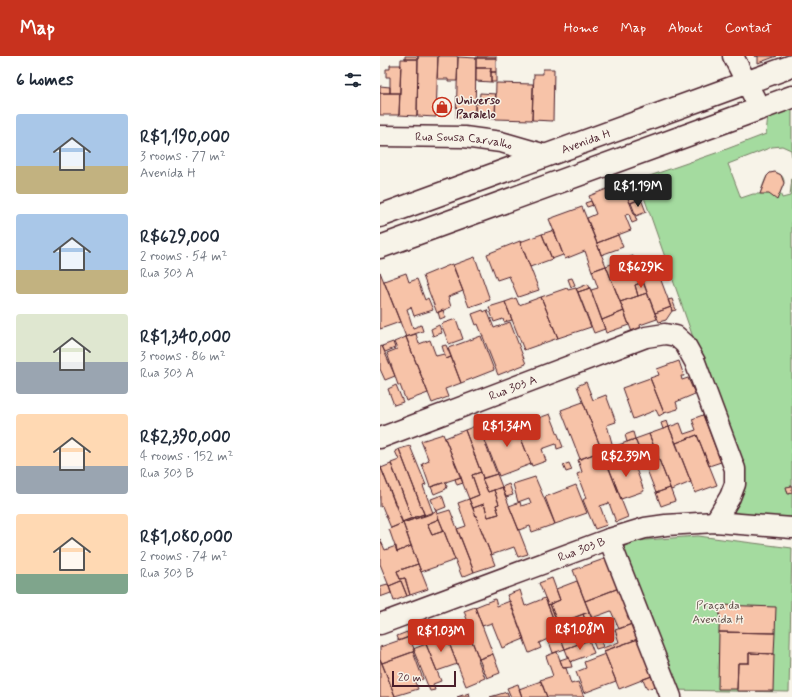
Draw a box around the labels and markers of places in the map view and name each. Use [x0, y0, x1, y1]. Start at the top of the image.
place label: Universo Paralelo [456, 93, 500, 123]
shop icon: Universo Paralelo [431, 96, 453, 118]
pin: R$1.19M [601, 174, 675, 208]
pin: R$629K [608, 255, 674, 289]
pin: R$1.34M [470, 414, 544, 448]
pin: R$2.39M [589, 444, 663, 478]
pin: R$1.08M [543, 617, 617, 651]
pin: R$1.03M [404, 619, 478, 653]

